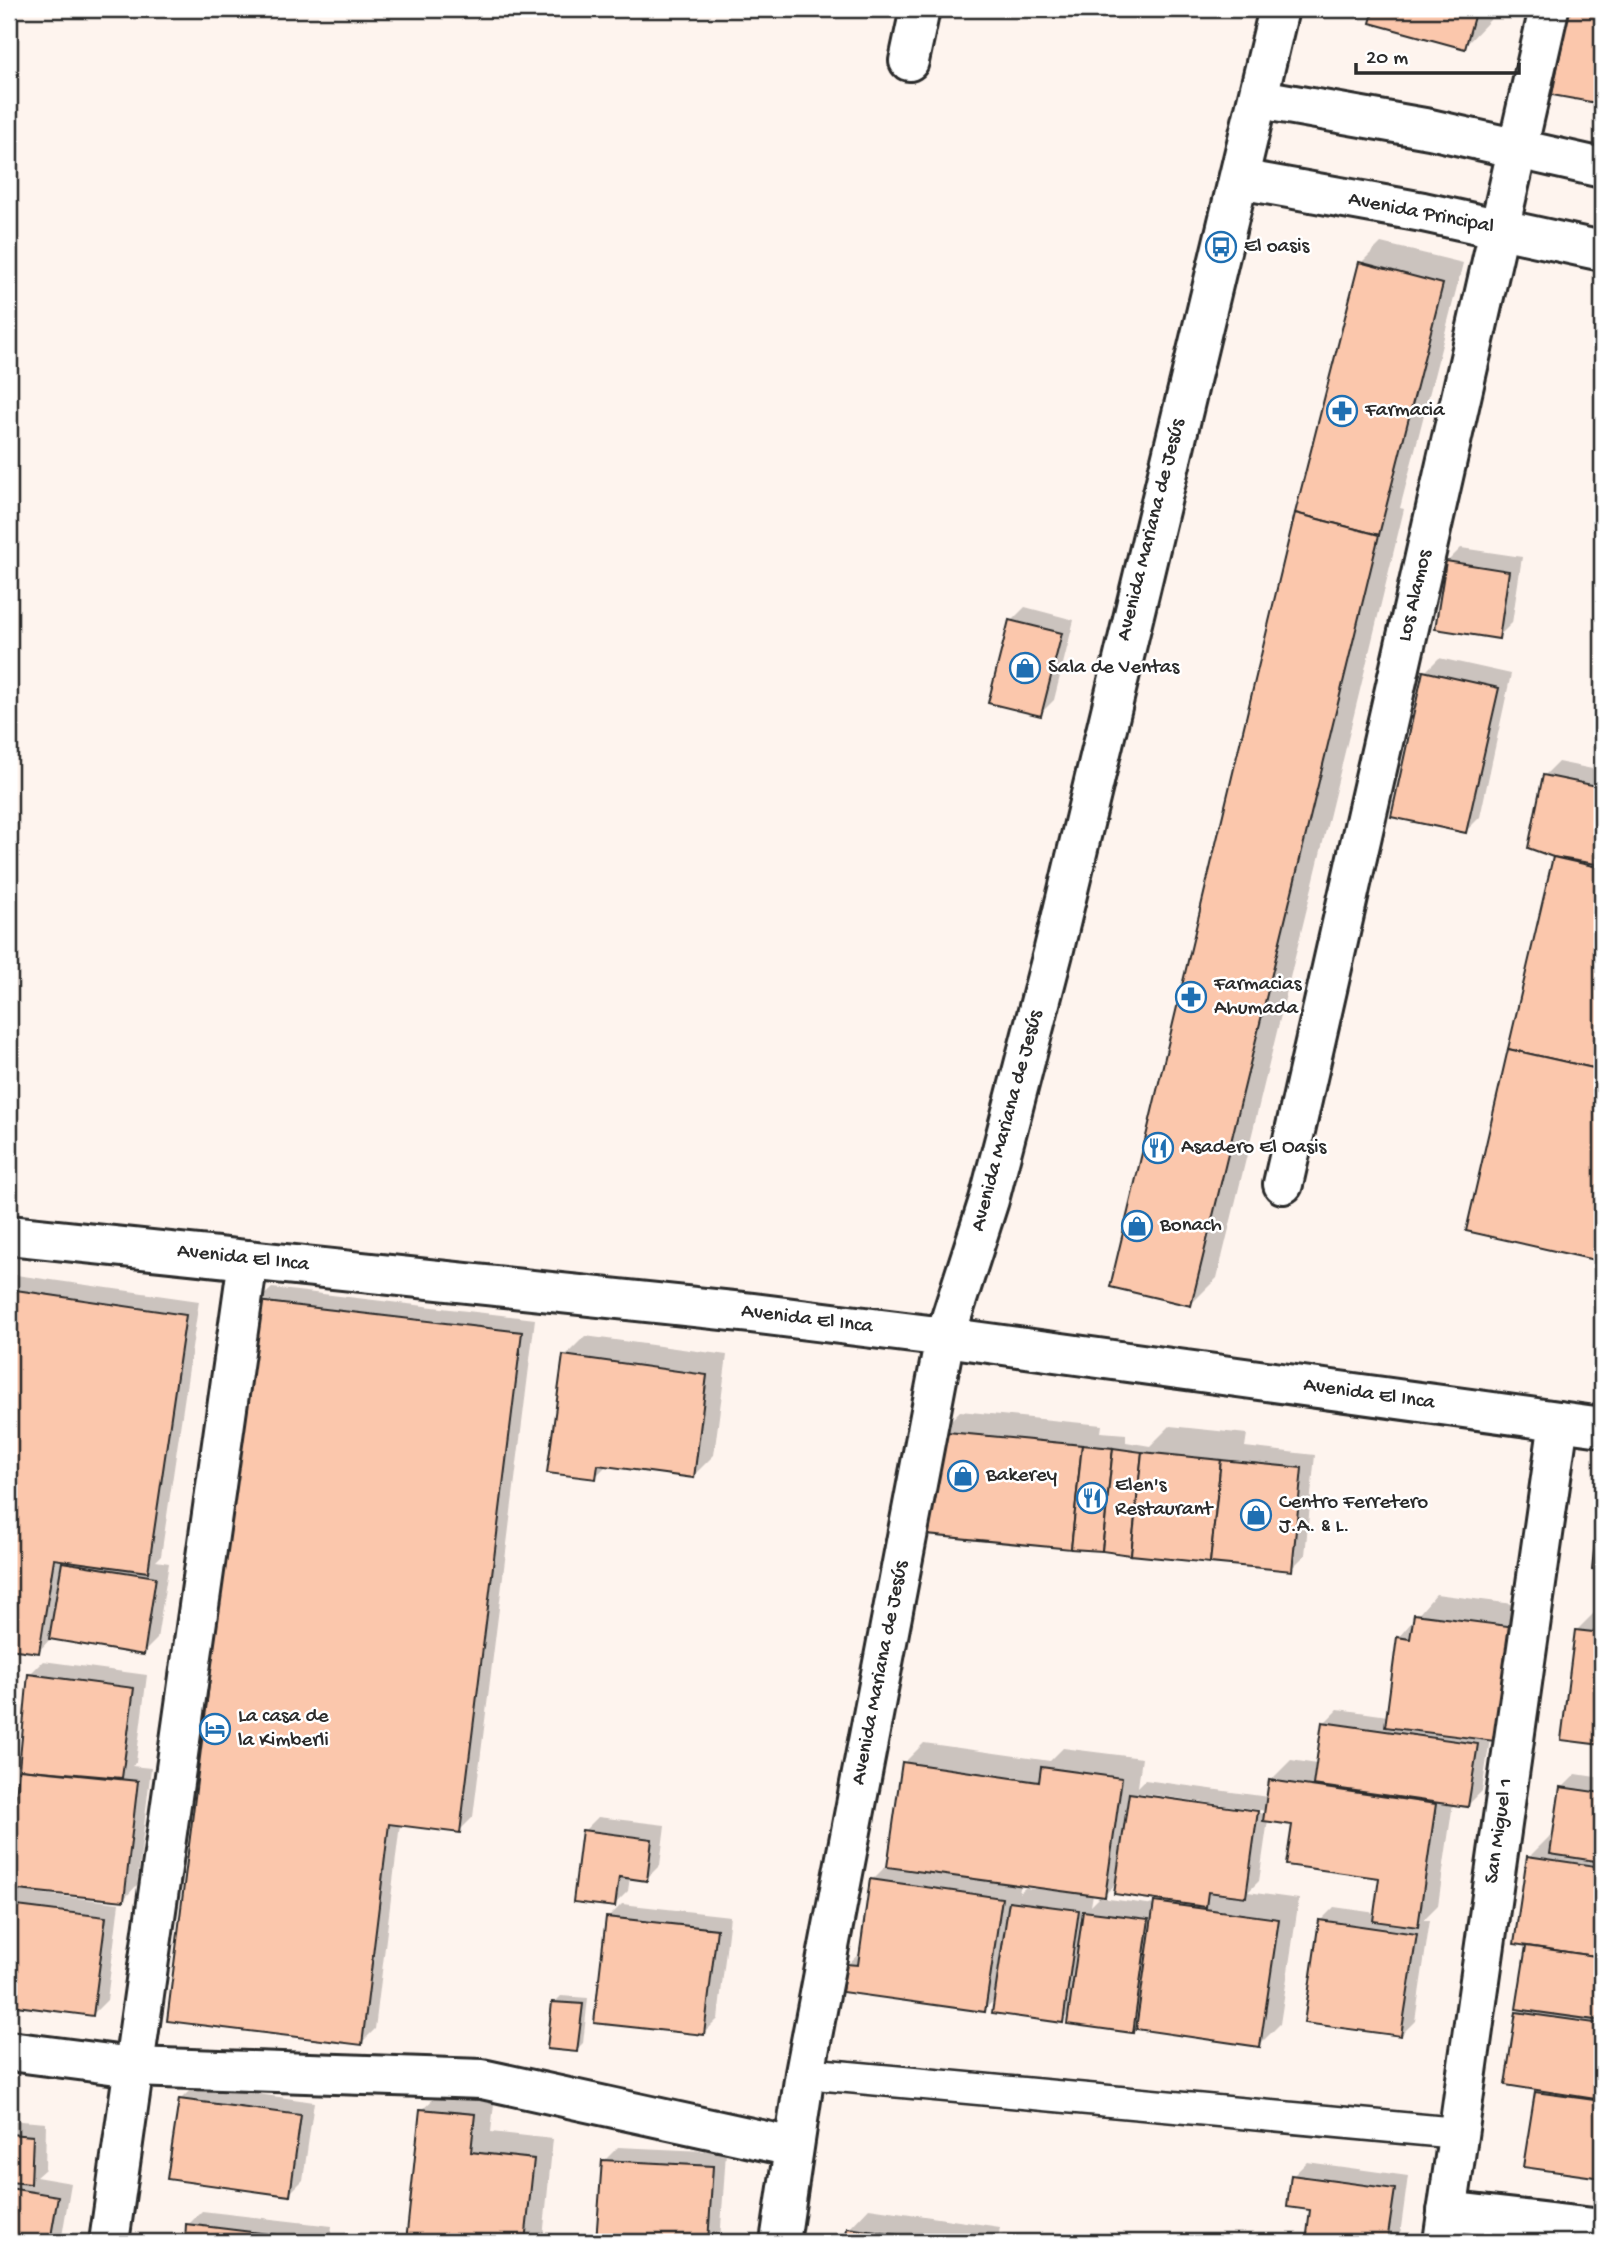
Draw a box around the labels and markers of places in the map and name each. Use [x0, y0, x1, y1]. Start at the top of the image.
bus stop icon: El oasis [1204, 230, 1238, 264]
place label: El oasis [1244, 235, 1311, 260]
pharmacy icon: Farmacia [1325, 394, 1359, 428]
place label: Farmacia [1364, 399, 1446, 424]
shop icon: Sala de Ventas [1008, 651, 1042, 685]
place label: Sala de Ventas [1048, 656, 1180, 681]
place label: Farmacias Ahumada [1213, 973, 1303, 1022]
pharmacy icon: Farmacias Ahumada [1174, 980, 1208, 1014]
restaurant icon: Asadero El Oasis [1141, 1131, 1175, 1165]
place label: Asadero El Oasis [1181, 1136, 1327, 1161]
shop icon: Bonach [1120, 1209, 1154, 1243]
place label: Bonach [1159, 1214, 1222, 1239]
shop icon: Bakerey [946, 1459, 980, 1493]
place label: Bakerey [985, 1464, 1057, 1489]
place label: Elen's Restaurant [1115, 1474, 1215, 1523]
restaurant icon: Elen's Restaurant [1075, 1481, 1109, 1515]
place label: Centro Ferretero J.A. & L. [1279, 1491, 1428, 1540]
shop icon: Centro Ferretero J.A. & L. [1239, 1498, 1273, 1532]
place label: La casa de la Kimberli [238, 1705, 330, 1754]
hotel icon: La casa de la Kimberli [198, 1712, 232, 1746]

